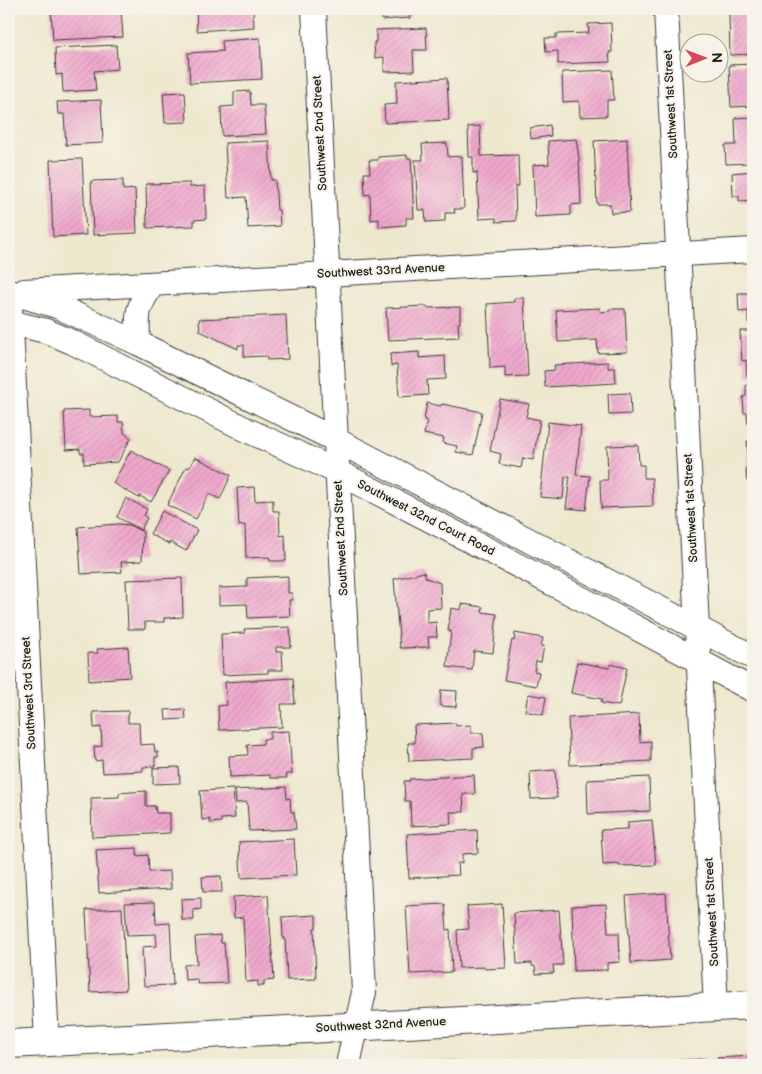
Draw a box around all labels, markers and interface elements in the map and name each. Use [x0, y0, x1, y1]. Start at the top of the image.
north arrow [680, 32, 730, 82]
street label: Southwest 1st Street [661, 49, 681, 159]
text: N [708, 52, 725, 63]
street label: Southwest 2nd Street [309, 75, 331, 191]
street label: Southwest 33rd Avenue [317, 260, 445, 282]
street label: Southwest 1st Street [681, 453, 701, 563]
street label: Southwest 32nd Court Road [355, 477, 497, 559]
street label: Southwest 2nd Street [330, 480, 352, 596]
street label: Southwest 3rd Street [19, 636, 39, 750]
street label: Southwest 1st Street [702, 857, 722, 967]
street label: Southwest 32nd Avenue [315, 1014, 447, 1036]

